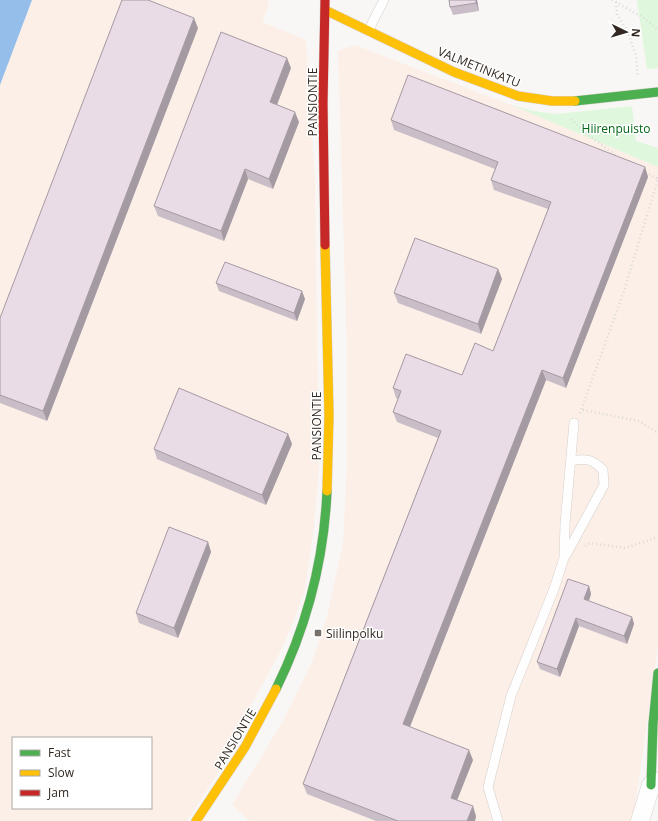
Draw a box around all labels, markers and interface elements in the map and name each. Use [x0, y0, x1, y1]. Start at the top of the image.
north arrow [606, 12, 646, 52]
text: N [629, 28, 644, 38]
street label: VALMETINKATU [435, 43, 523, 91]
street label: PANSIONTIE [304, 68, 321, 136]
park label: Hiirenpuisto [582, 120, 650, 137]
street label: PANSIONTIE [308, 392, 325, 460]
place label: Siilinpolku [326, 625, 383, 642]
marker: Siilinpolku [313, 628, 323, 638]
street label: PANSIONTIE [210, 705, 260, 773]
legend [12, 737, 152, 809]
text: Fast [48, 744, 71, 761]
text: Slow [48, 764, 75, 781]
text: Jam [47, 784, 69, 801]

